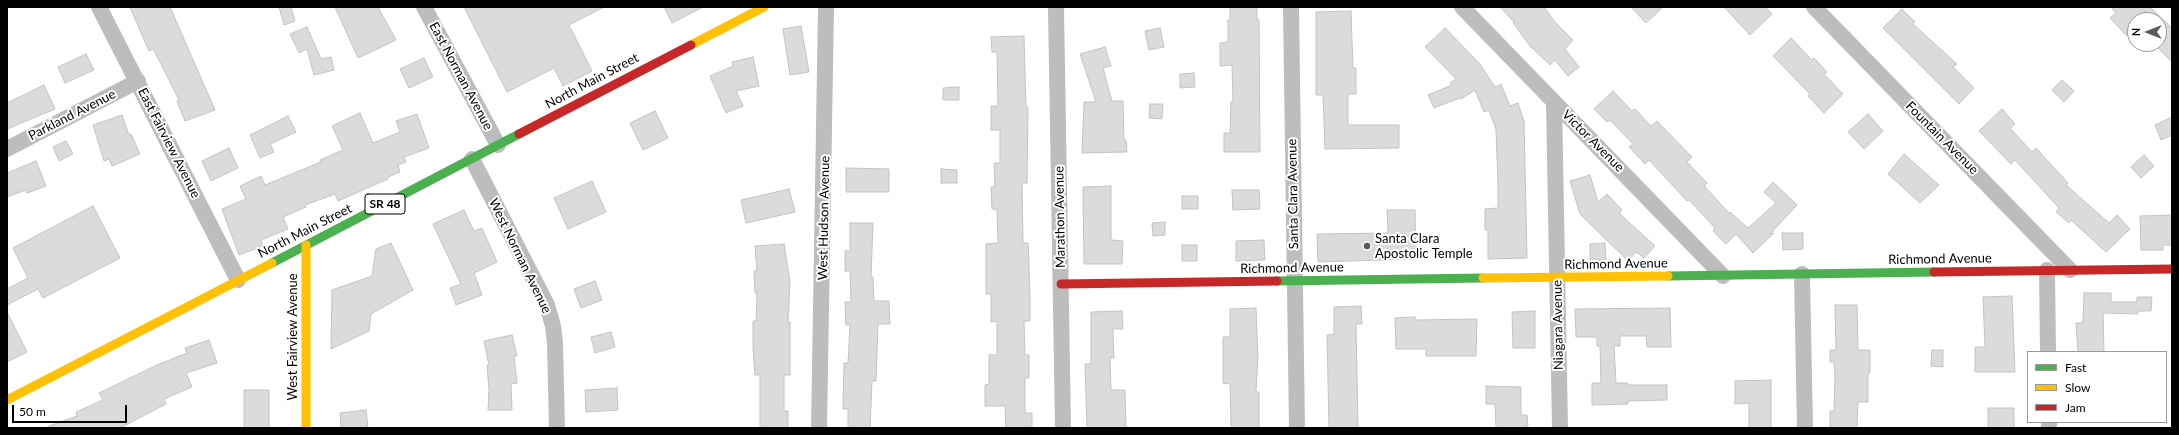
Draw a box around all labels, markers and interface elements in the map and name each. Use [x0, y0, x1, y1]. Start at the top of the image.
north arrow [2127, 12, 2167, 52]
street label: East Norman Avenue [426, 19, 496, 133]
text: N [2129, 28, 2142, 36]
street label: North Main Street [543, 50, 641, 112]
street label: East Fairview Avenue [134, 85, 204, 201]
street label: Parkland Avenue [26, 86, 118, 144]
street label: Fountain Avenue [1902, 98, 1982, 178]
street label: Victor Avenue [1559, 107, 1627, 175]
street label: Santa Clara Avenue [1284, 139, 1302, 249]
street label: West Hudson Avenue [815, 156, 833, 280]
street label: Marathon Avenue [1051, 166, 1069, 268]
road number: SR 48 [365, 194, 405, 214]
street label: West Norman Avenue [485, 196, 555, 316]
street label: North Main Street [255, 201, 355, 261]
place label: Santa Clara Apostolic Temple [1375, 231, 1473, 262]
marker: Santa Clara Apostolic Temple [1362, 241, 1372, 251]
street label: Richmond Avenue [1888, 250, 1992, 268]
street label: Richmond Avenue [1564, 255, 1668, 273]
street label: Richmond Avenue [1240, 259, 1344, 277]
street label: West Fairview Avenue [285, 273, 301, 401]
street label: Niagara Avenue [1549, 280, 1567, 370]
legend [2027, 351, 2167, 423]
text: Fast [2065, 360, 2086, 375]
text: Slow [2065, 380, 2090, 395]
scale bar [14, 397, 129, 423]
text: Jam [2065, 400, 2086, 415]
text: 50 m [19, 404, 46, 419]

